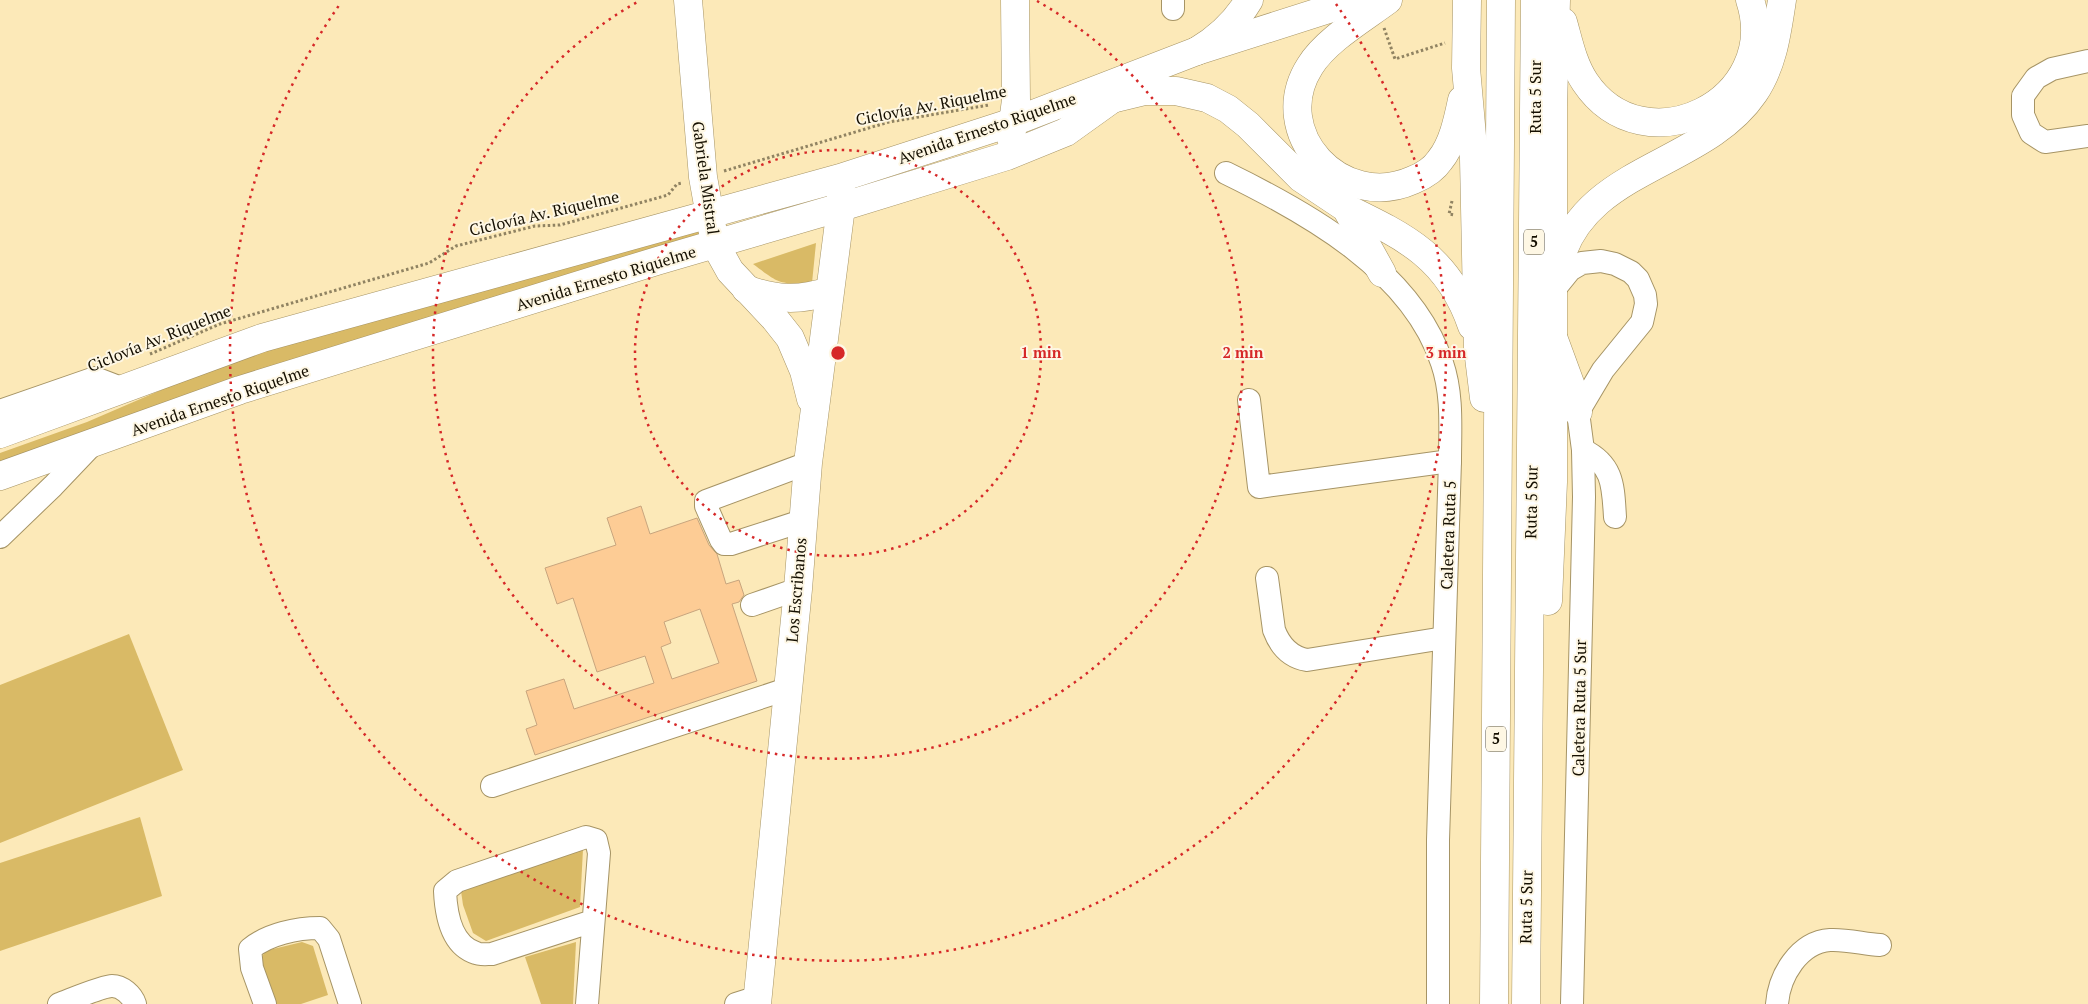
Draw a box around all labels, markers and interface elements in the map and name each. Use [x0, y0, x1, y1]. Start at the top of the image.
street label: Ruta 5 Sur [1524, 59, 1546, 134]
street label: Ciclovía Av. Riquelme [854, 80, 1008, 130]
street label: Avenida Ernesto Riquelme [895, 87, 1079, 169]
street label: Gabriela Mistral [687, 120, 725, 236]
street label: Ciclovía Av. Riquelme [467, 185, 621, 241]
road number: 5 [1524, 230, 1544, 254]
street label: Avenida Ernesto Riquelme [513, 240, 699, 316]
street label: Ciclovía Av. Riquelme [84, 299, 234, 377]
text: 1 min [1020, 342, 1062, 362]
text: 2 min [1222, 342, 1264, 362]
text: 3 min [1425, 342, 1467, 362]
centre of rings [829, 344, 847, 362]
street label: Avenida Ernesto Riquelme [128, 359, 312, 441]
street label: Ruta 5 Sur [1519, 464, 1543, 539]
street label: Caletera Ruta 5 [1435, 480, 1461, 590]
street label: Los Escribanos [780, 537, 812, 643]
street label: Caletera Ruta 5 Sur [1567, 638, 1591, 777]
road number: 5 [1486, 726, 1506, 752]
street label: Ruta 5 Sur [1514, 869, 1538, 944]

